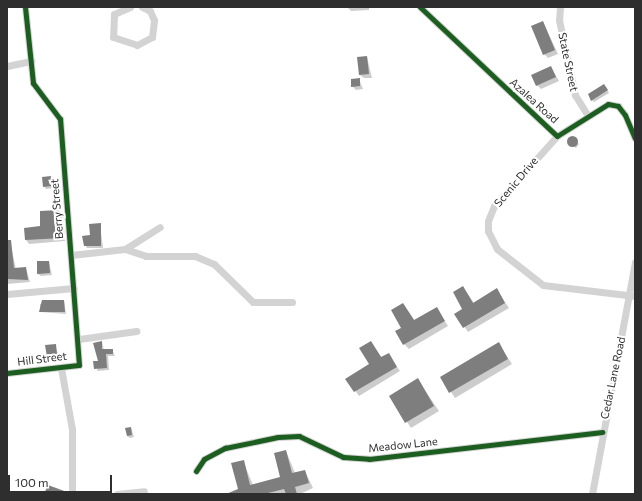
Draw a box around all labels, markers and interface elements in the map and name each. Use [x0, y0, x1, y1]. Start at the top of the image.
street label: State Street [555, 31, 581, 93]
street label: Azalea Road [507, 76, 561, 126]
street label: Scenic Drive [491, 154, 541, 210]
street label: Berry Street [48, 178, 66, 240]
street label: Cedar Lane Road [598, 336, 628, 420]
street label: Hill Street [16, 349, 68, 369]
street label: Meadow Lane [368, 435, 438, 455]
scale bar [10, 467, 114, 493]
text: 100 m [15, 475, 49, 489]

